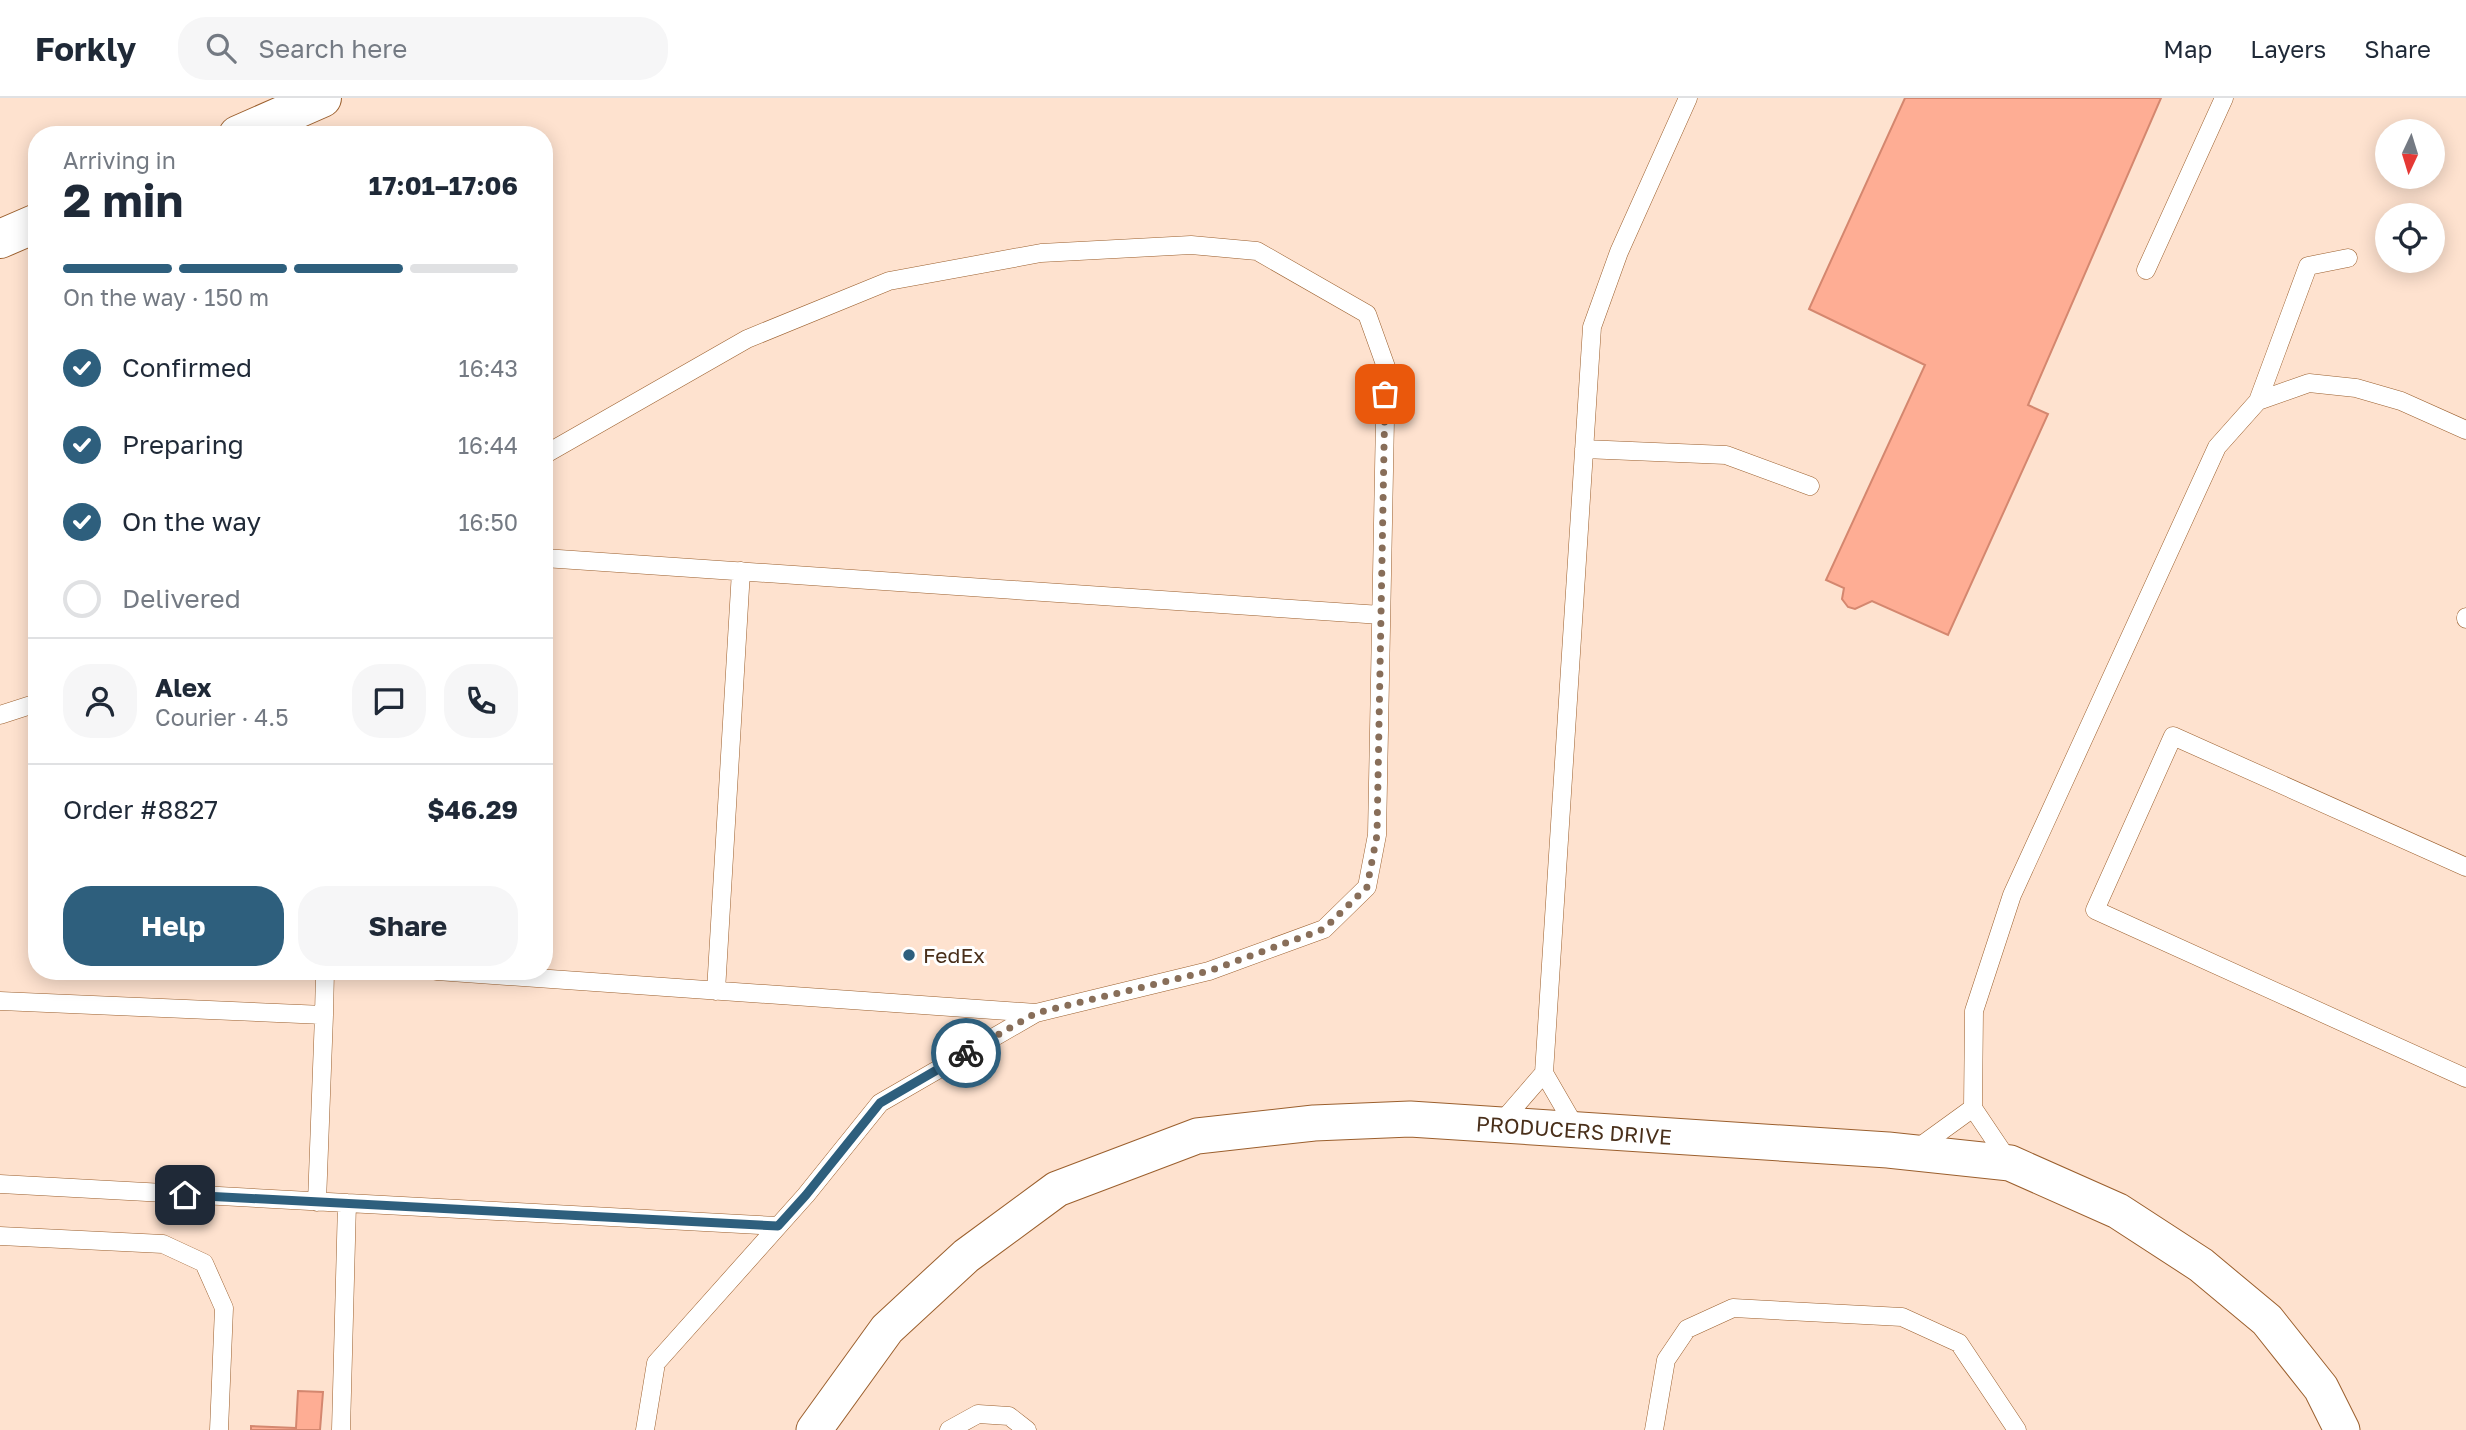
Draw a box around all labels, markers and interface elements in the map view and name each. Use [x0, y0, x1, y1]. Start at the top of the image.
search box [178, 17, 668, 80]
text: Forkly [35, 29, 136, 68]
icon: search [202, 29, 240, 67]
text: Search here [258, 33, 407, 64]
text: Map [2163, 34, 2212, 63]
text: Layers [2250, 34, 2326, 63]
text: Share [2364, 34, 2431, 63]
north arrow [2375, 119, 2445, 189]
map controls [2375, 119, 2445, 273]
text: Arriving in [63, 146, 176, 174]
text: 17:01–17:06 [369, 170, 518, 201]
text: 2 min [63, 172, 183, 227]
button: locate [2375, 203, 2445, 273]
text: On the way · 150 m [63, 283, 269, 311]
icon: check [63, 349, 101, 387]
text: Confirmed [122, 352, 252, 383]
text: 16:43 [459, 354, 518, 382]
pin [1355, 364, 1415, 424]
icon: bag [1366, 375, 1404, 413]
icon: check [63, 426, 101, 464]
text: Preparing [122, 429, 244, 460]
text: 16:44 [458, 431, 518, 459]
icon: check [63, 503, 101, 541]
text: On the way [122, 506, 261, 537]
text: 16:50 [458, 508, 518, 536]
text: Delivered [122, 583, 241, 614]
button: person [63, 664, 137, 738]
button: chat [352, 664, 426, 738]
button: phone [444, 664, 518, 738]
text: Alex [155, 672, 212, 703]
text: Courier · 4.5 [155, 703, 288, 731]
text: Order #8827 [63, 794, 218, 825]
text: $46.29 [427, 794, 518, 825]
button: Help [63, 886, 284, 966]
button: Share [298, 886, 518, 966]
place label: FedEx [923, 942, 985, 968]
marker: FedEx [901, 947, 917, 963]
courier [931, 1018, 1001, 1088]
icon: bike [947, 1034, 985, 1072]
street label: PRODUCERS DRIVE [1475, 1110, 1673, 1150]
pin [155, 1165, 215, 1225]
icon: home [166, 1176, 204, 1214]

